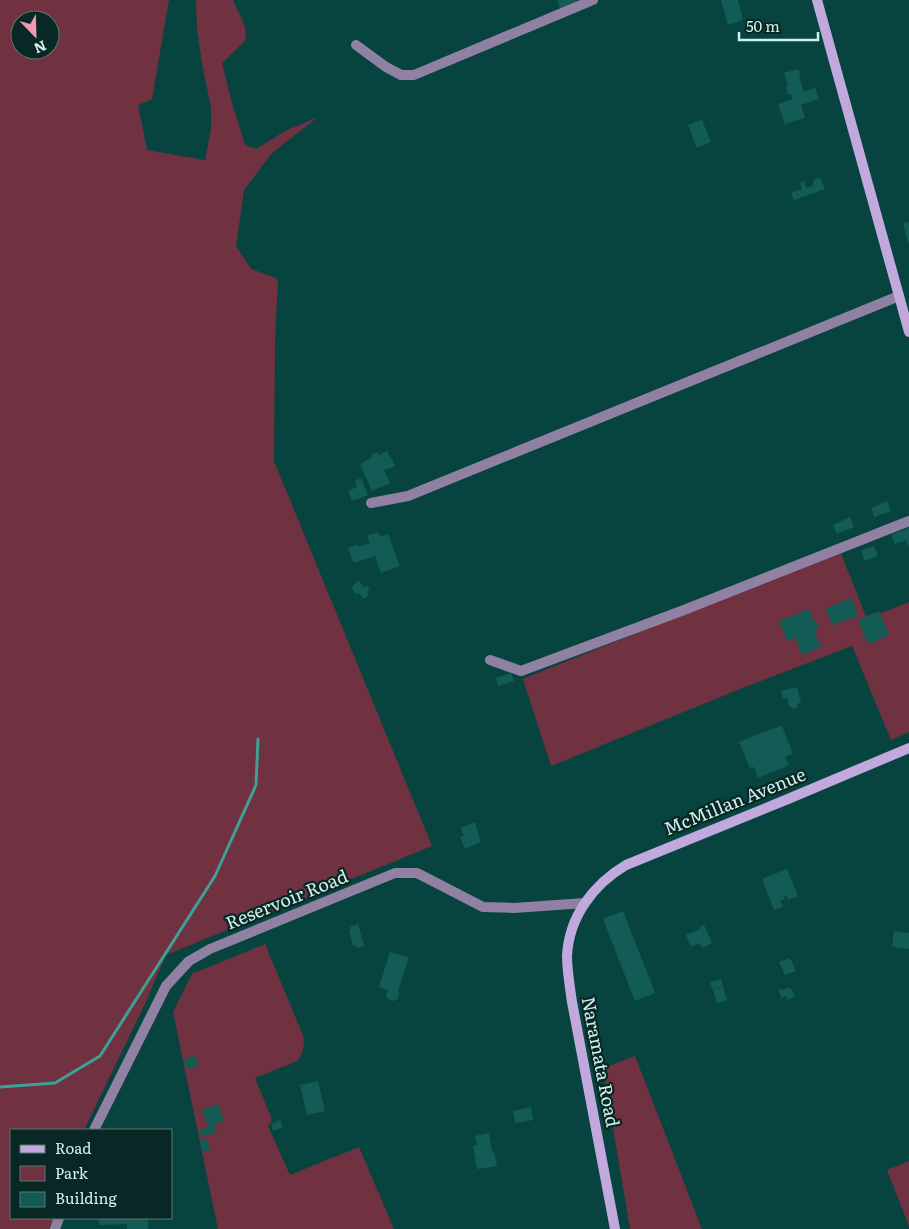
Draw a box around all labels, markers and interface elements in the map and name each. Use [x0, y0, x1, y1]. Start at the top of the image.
north arrow [10, 10, 60, 60]
scale bar [739, 10, 818, 42]
text: 50 m [746, 14, 780, 37]
text: N [31, 36, 50, 59]
street label: McMillan Avenue [659, 760, 809, 841]
street label: Reservoir Road [221, 862, 352, 935]
street label: Naramata Road [576, 994, 627, 1129]
legend [10, 1129, 172, 1219]
text: Road [55, 1136, 91, 1159]
text: Park [55, 1161, 89, 1184]
text: Building [55, 1186, 117, 1209]

